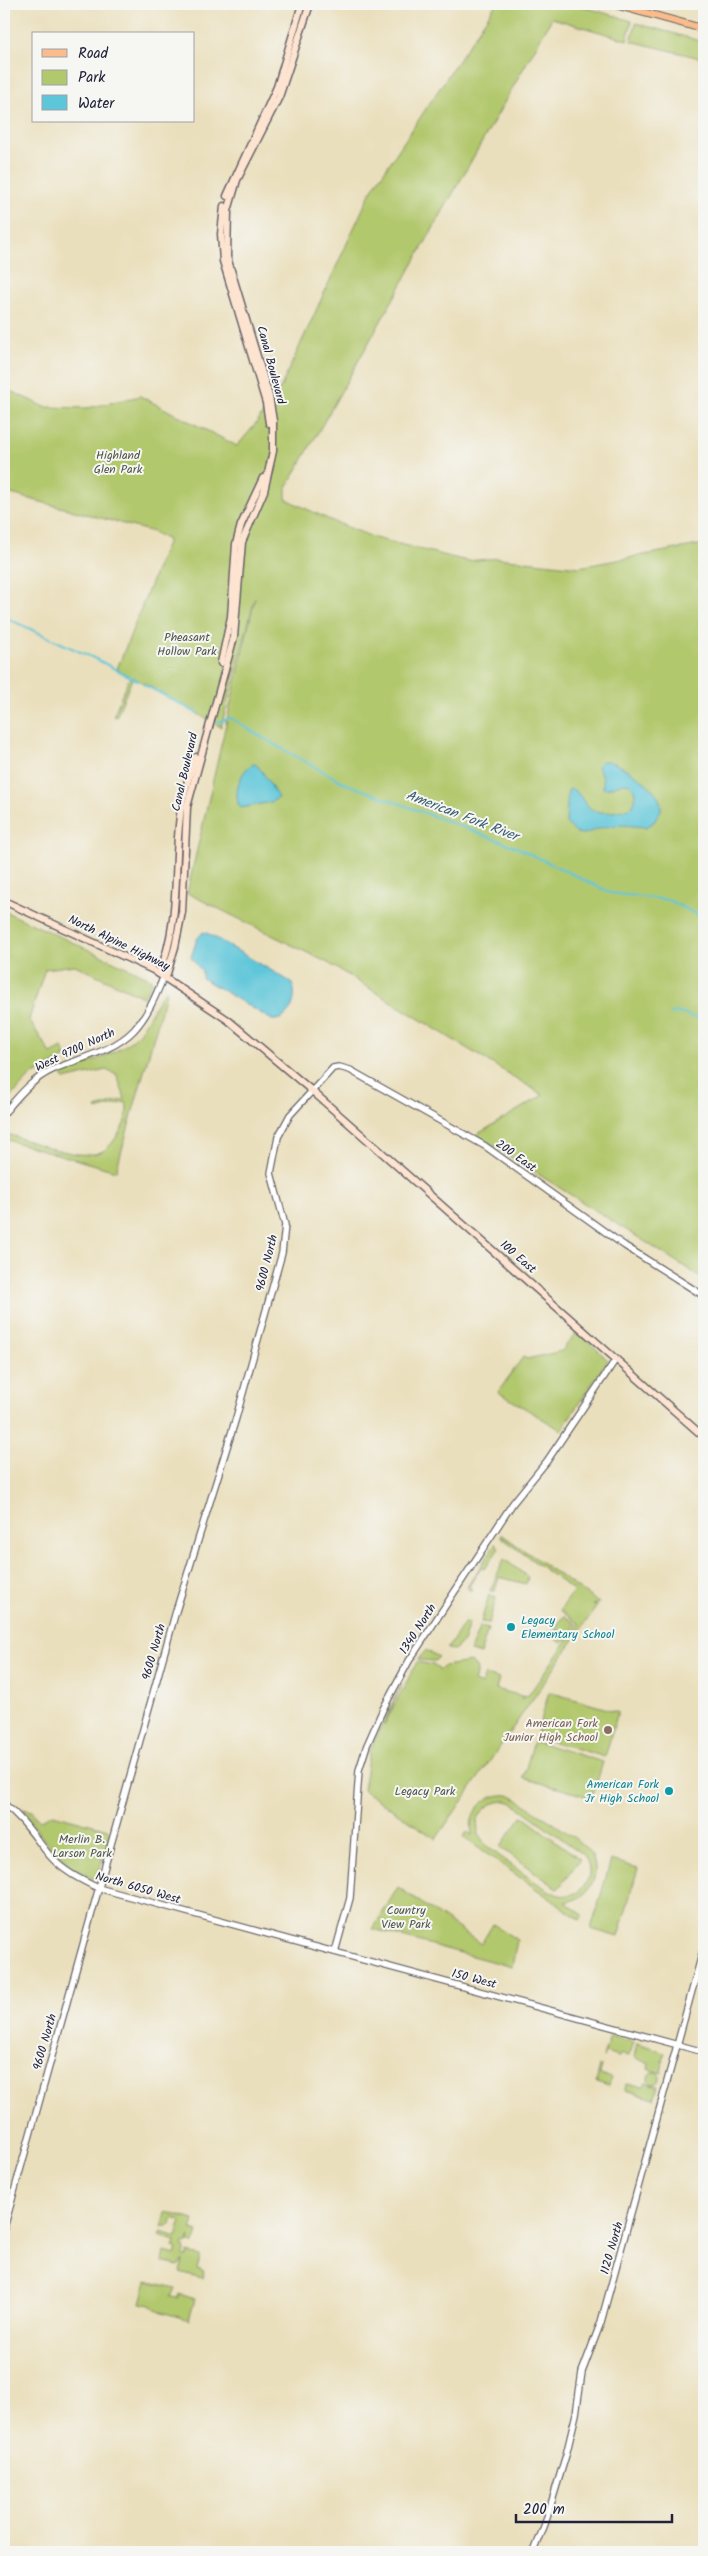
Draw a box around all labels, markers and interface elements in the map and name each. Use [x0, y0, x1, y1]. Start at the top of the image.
legend [32, 32, 195, 122]
text: Road [78, 42, 109, 66]
text: Park [78, 66, 106, 90]
text: Water [78, 92, 115, 116]
street label: Canal Boulevard [251, 324, 291, 407]
park label: Highland Glen Park [94, 446, 143, 479]
park label: Pheasant Hollow Park [157, 628, 217, 661]
street label: Canal Boulevard [167, 730, 204, 813]
water label: American Fork River [403, 784, 524, 849]
street label: North Alpine Highway [65, 910, 173, 976]
street label: West 9700 North [32, 1023, 118, 1077]
street label: 200 East [492, 1135, 541, 1177]
street label: 9600 North [251, 1233, 283, 1293]
street label: 100 East [496, 1236, 541, 1279]
street label: 1340 North [395, 1600, 441, 1658]
place label: Legacy Elementary School [521, 1611, 614, 1644]
marker: Legacy Elementary School [505, 1621, 517, 1633]
street label: 9600 North [137, 1622, 171, 1682]
place label: American Fork Junior High School [503, 1714, 598, 1747]
marker: American Fork Junior High School [602, 1724, 614, 1736]
place label: American Fork Jr High School [585, 1775, 659, 1808]
park label: Legacy Park [395, 1782, 456, 1801]
marker: American Fork Jr High School [663, 1785, 675, 1797]
park label: Merlin B. Larson Park [52, 1830, 112, 1863]
street label: North 6050 West [93, 1867, 183, 1909]
park label: Country View Park [381, 1901, 431, 1934]
street label: 150 West [450, 1964, 499, 1994]
street label: 9600 North [28, 2012, 62, 2072]
street label: 1120 North [595, 2219, 629, 2277]
scale bar [516, 2491, 672, 2523]
text: 200 m [523, 2498, 565, 2522]

